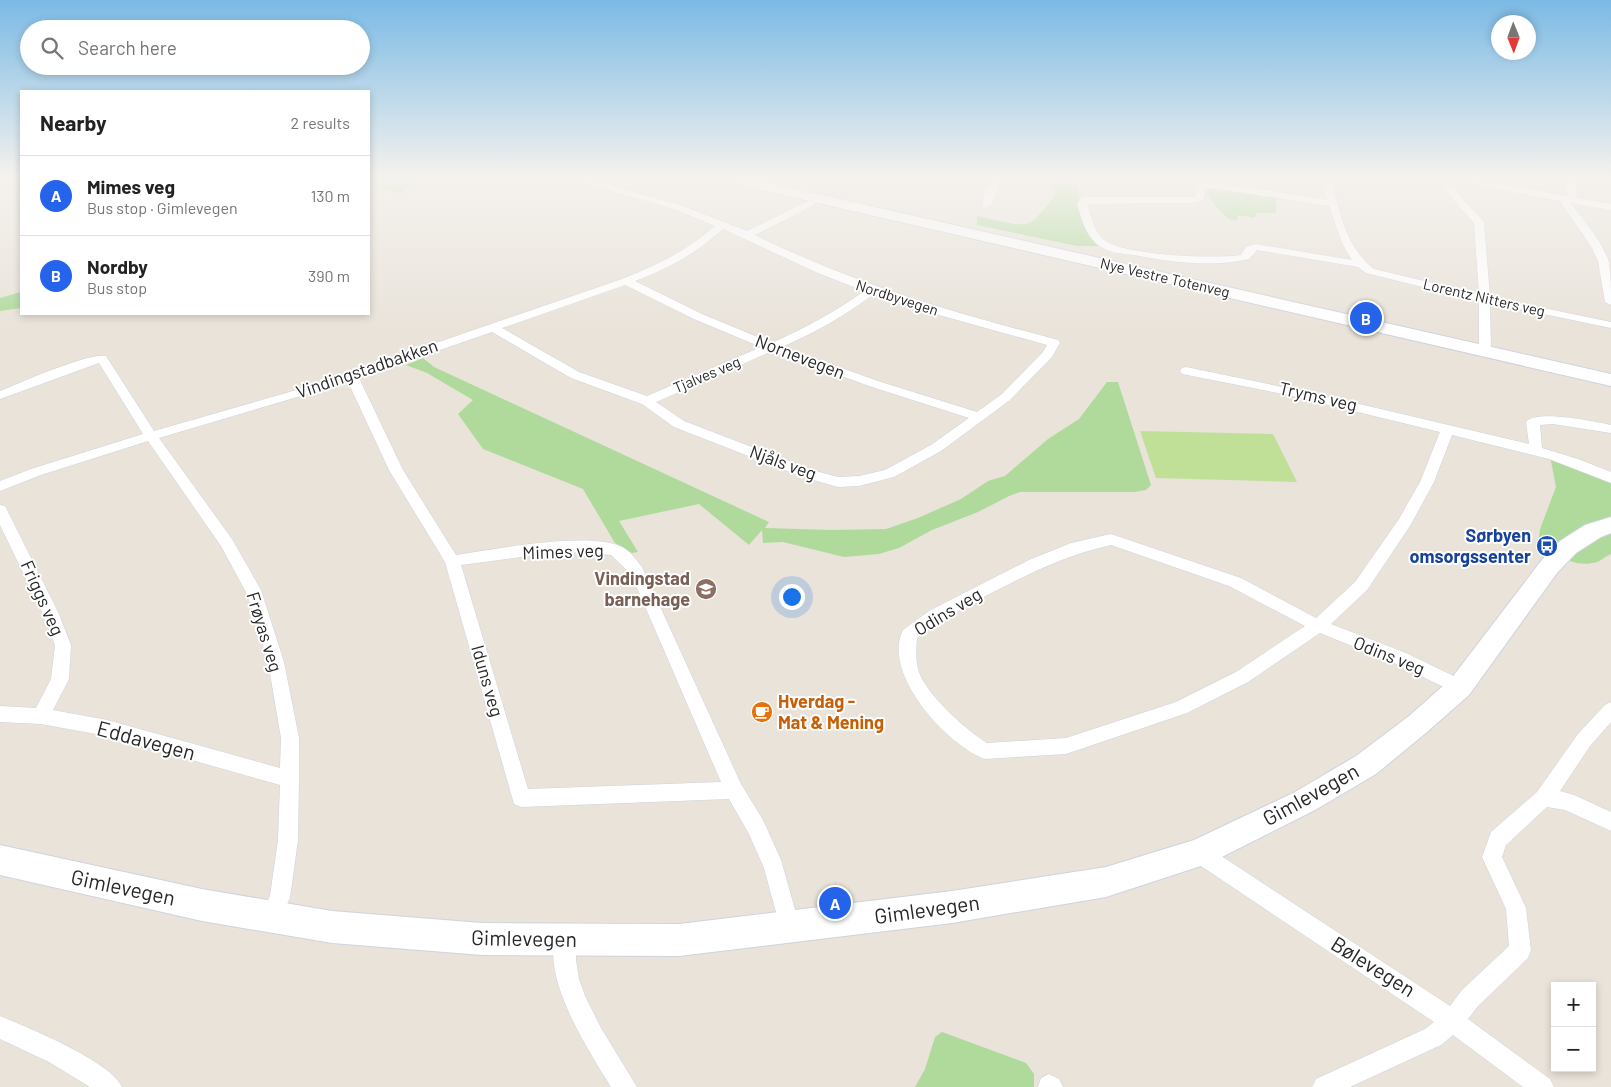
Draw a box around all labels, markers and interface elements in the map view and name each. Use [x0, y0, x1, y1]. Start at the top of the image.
north arrow [1491, 15, 1536, 60]
search box [20, 20, 370, 75]
icon: search [38, 34, 66, 62]
text: Search here [78, 36, 177, 59]
text: Nearby [40, 110, 106, 135]
text: 2 results [291, 113, 350, 132]
text: Mimes veg [87, 175, 175, 198]
text: A [51, 186, 61, 205]
text: 130 m [311, 186, 350, 205]
text: Bus stop · Gimlevegen [87, 198, 238, 217]
street label: Nye Vestre Totenveg [1099, 253, 1232, 301]
text: Nordby [87, 255, 148, 278]
text: B [51, 266, 61, 285]
text: 390 m [308, 266, 350, 285]
street label: Lorentz Nitters veg [1422, 274, 1547, 320]
street label: Nordbyvegen [854, 275, 941, 319]
text: Bus stop [87, 278, 147, 297]
pin: B [1350, 299, 1382, 337]
street label: Nornevegen [752, 329, 848, 383]
street label: Vindingstadbakken [293, 333, 441, 403]
street label: Tjalves veg [670, 352, 743, 396]
street label: Tryms veg [1277, 376, 1359, 416]
street label: Njåls veg [747, 440, 820, 484]
place label: Sørbyen omsorgssenter [1409, 524, 1531, 567]
bus stop icon: Sørbyen omsorgssenter [1535, 534, 1559, 558]
street label: Mimes veg [522, 539, 604, 563]
street label: Friggs veg [17, 557, 69, 639]
place label: Vindingstad barnehage [594, 567, 690, 610]
school or university icon: Vindingstad barnehage [694, 577, 718, 601]
street label: Odins veg [910, 582, 985, 640]
your location [779, 584, 805, 610]
street label: Frøyas veg [242, 589, 288, 674]
street label: Odins veg [1350, 631, 1428, 679]
street label: Iduns veg [467, 642, 509, 719]
place label: Hverdag - Mat & Mening [778, 690, 884, 733]
cafe icon: Hverdag - Mat & Mening [750, 700, 774, 724]
street label: Eddavegen [94, 714, 198, 765]
street label: Gimlevegen [1258, 757, 1363, 830]
street label: Gimlevegen [69, 863, 178, 910]
pin: A [819, 884, 851, 922]
street label: Gimlevegen [873, 889, 981, 928]
street label: Gimlevegen [471, 924, 577, 951]
street label: Bølevegen [1327, 930, 1421, 1001]
map controls [1551, 982, 1596, 1072]
button: + [1551, 982, 1596, 1027]
button: − [1551, 1027, 1596, 1072]

